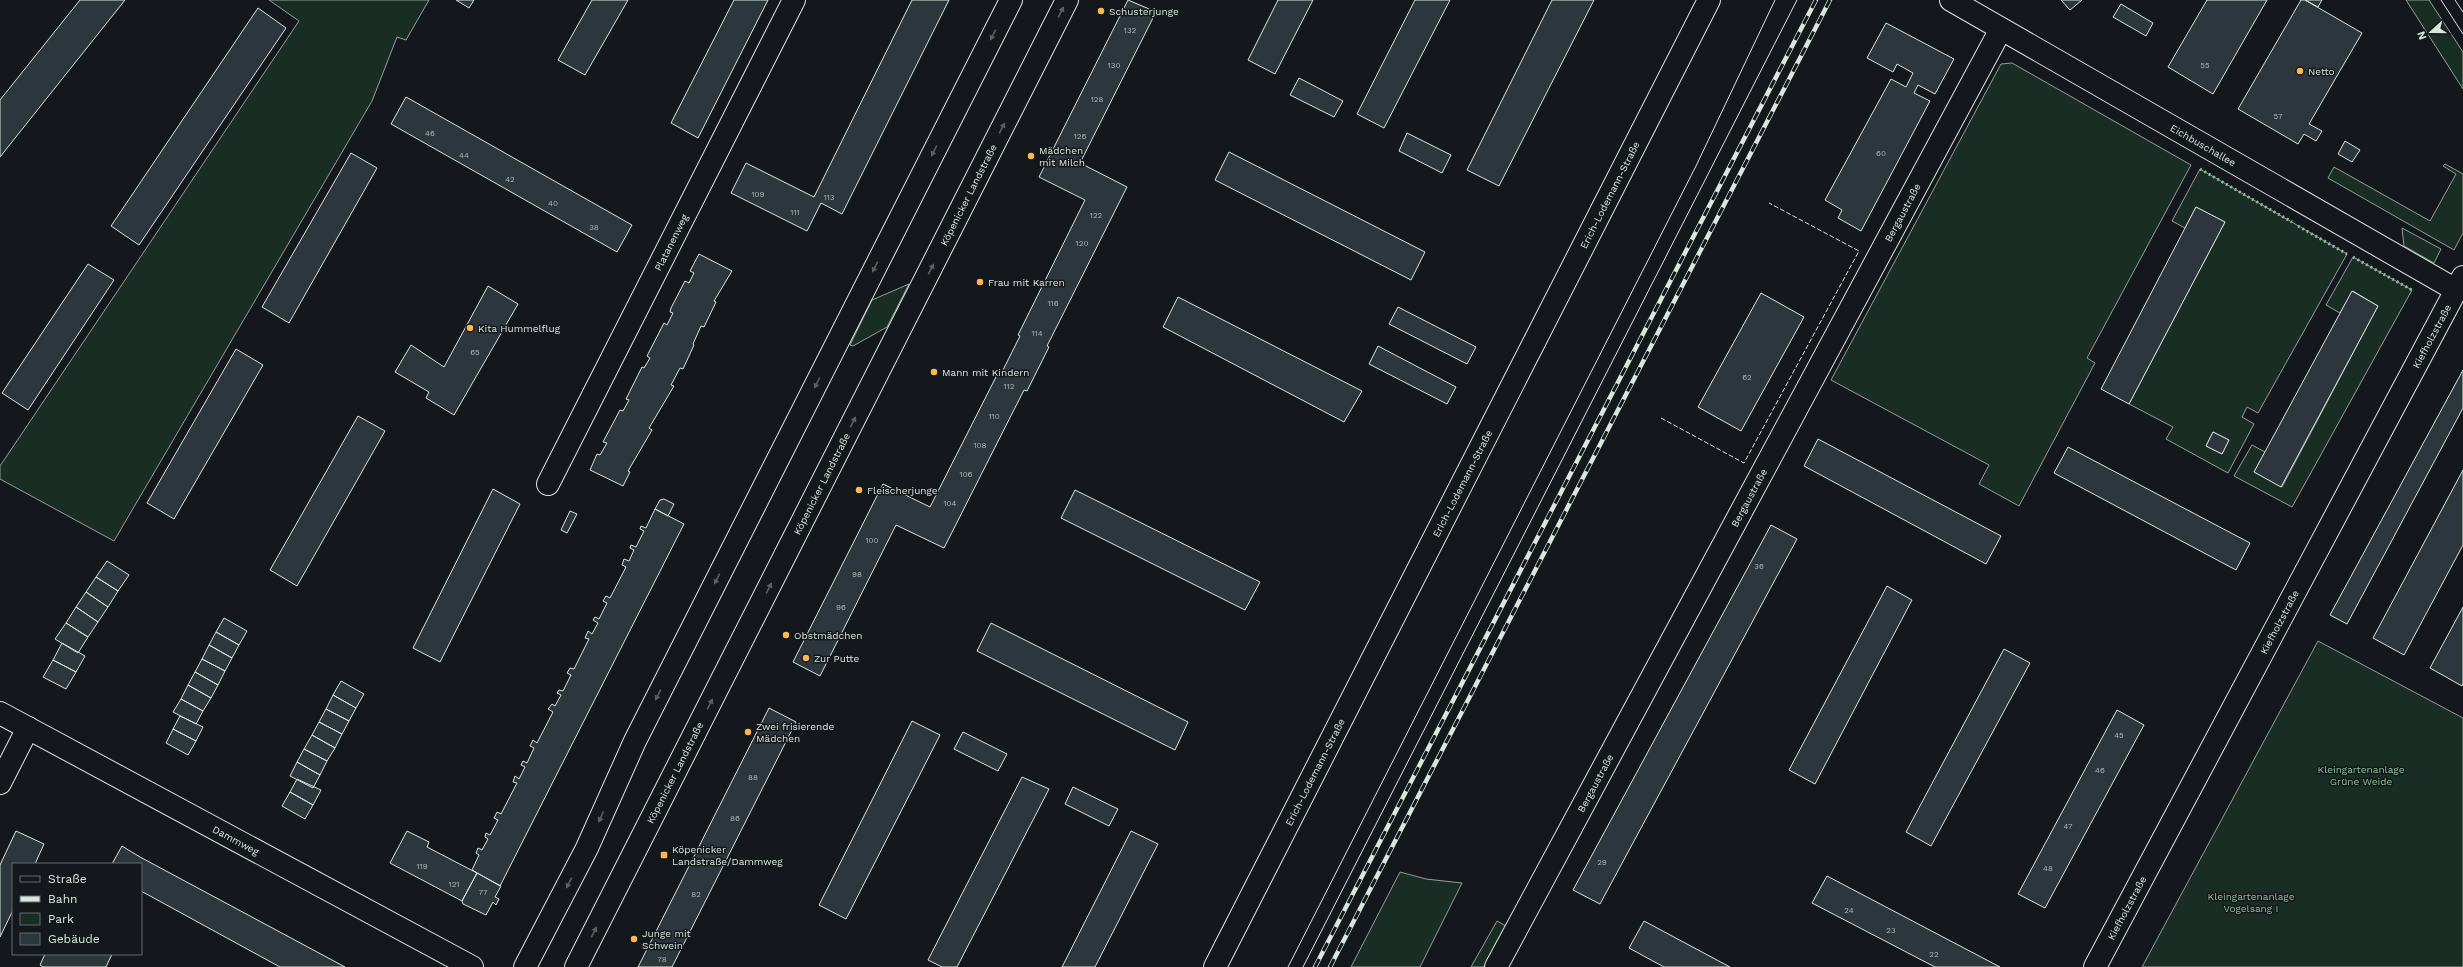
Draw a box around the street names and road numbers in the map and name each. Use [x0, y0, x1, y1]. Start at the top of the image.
street label: Eichbuschallee [2169, 122, 2238, 168]
street label: Erich-Lodemann-Straße [1578, 139, 1641, 250]
street label: Köpenicker Landstraße [938, 142, 999, 247]
street label: Bergaustraße [1882, 181, 1922, 243]
street label: Platanenweg [652, 212, 690, 273]
street label: Kiefholzstraße [2410, 302, 2453, 370]
street label: Erich-Lodemann-Straße [1430, 428, 1494, 539]
street label: Köpenicker Landstraße [791, 431, 852, 536]
street label: Bergaustraße [1729, 467, 1769, 529]
street label: Kiefholzstraße [2258, 588, 2301, 656]
street label: Erich-Lodemann-Straße [1283, 716, 1347, 827]
street label: Köpenicker Landstraße [644, 720, 705, 825]
street label: Bergaustraße [1575, 752, 1615, 814]
street label: Dammweg [211, 823, 262, 857]
street label: Kiefholzstraße [2105, 874, 2148, 942]

